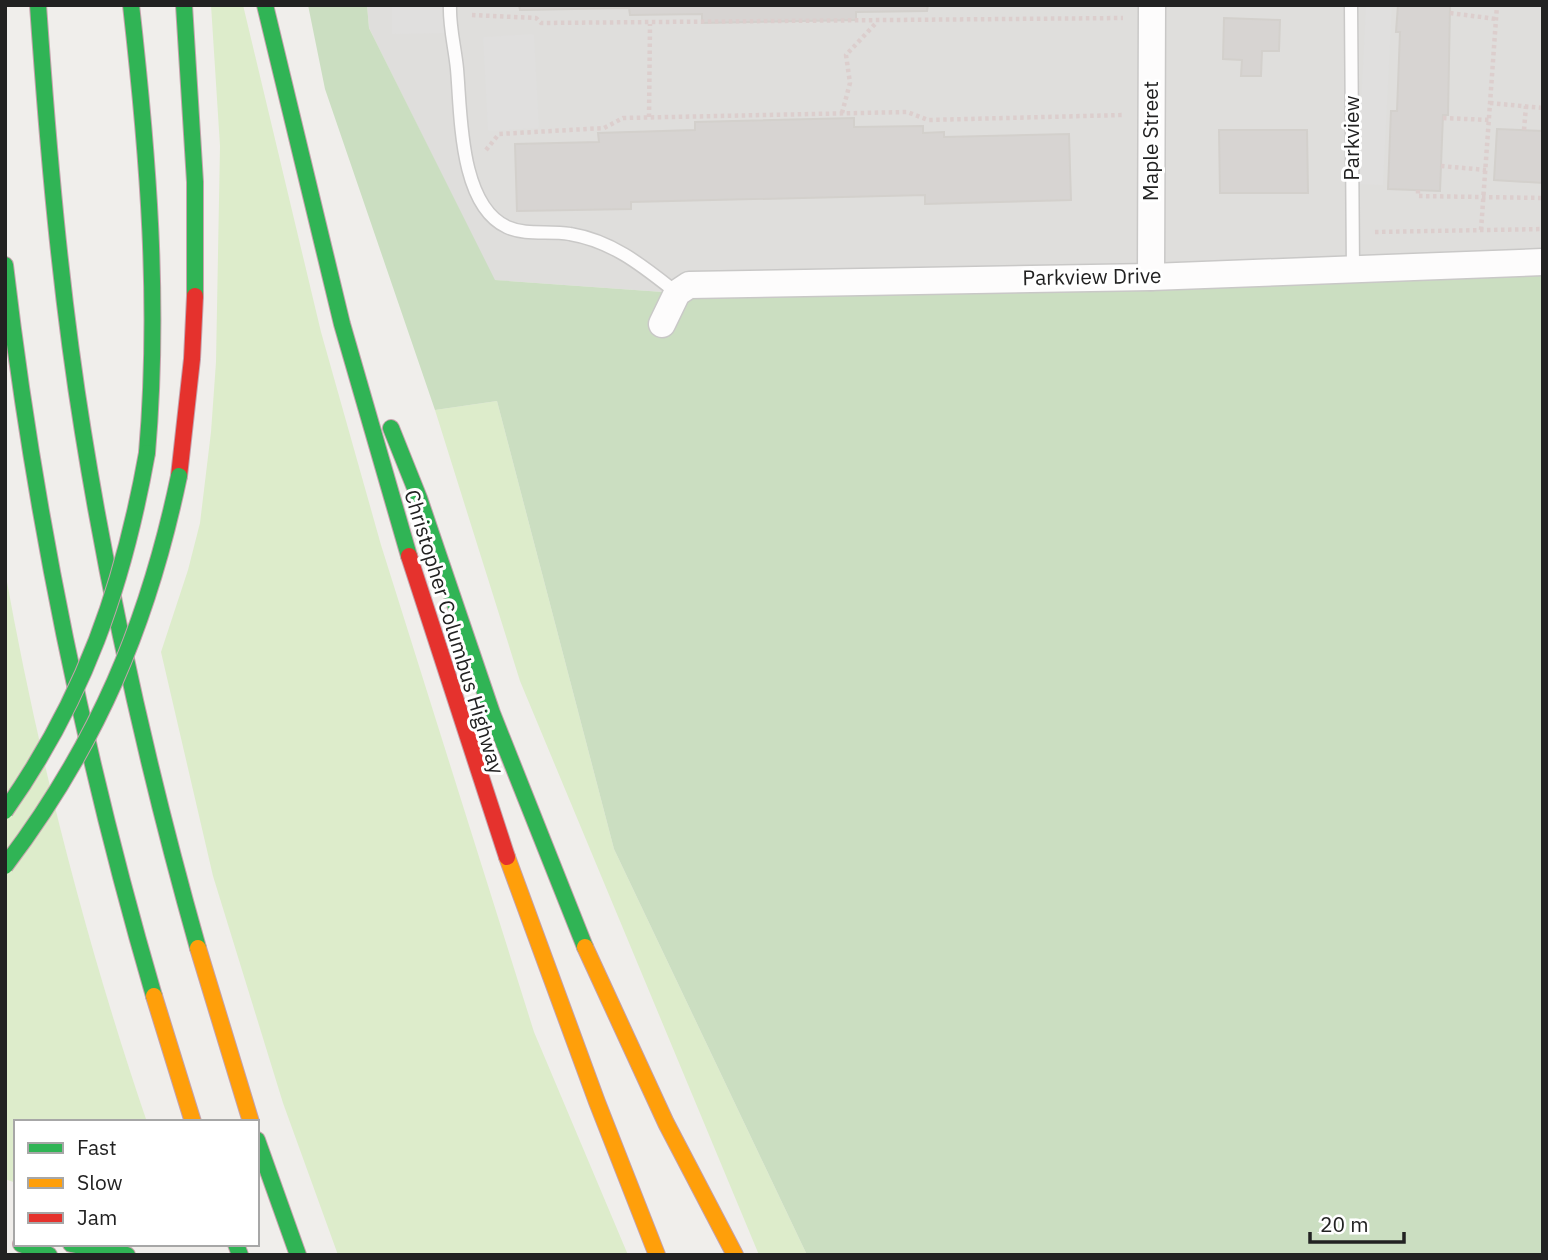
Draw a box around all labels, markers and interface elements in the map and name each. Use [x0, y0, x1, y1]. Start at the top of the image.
street label: Maple Street [1136, 81, 1164, 201]
street label: Parkview [1337, 95, 1365, 181]
street label: Parkview Drive [1022, 261, 1162, 291]
street label: Christopher Columbus Highway [398, 486, 512, 778]
legend [14, 1120, 259, 1246]
text: Fast [77, 1133, 117, 1161]
text: Slow [77, 1168, 123, 1196]
scale bar [1310, 1200, 1404, 1244]
text: Jam [77, 1203, 117, 1231]
text: 20 m [1320, 1210, 1369, 1238]

